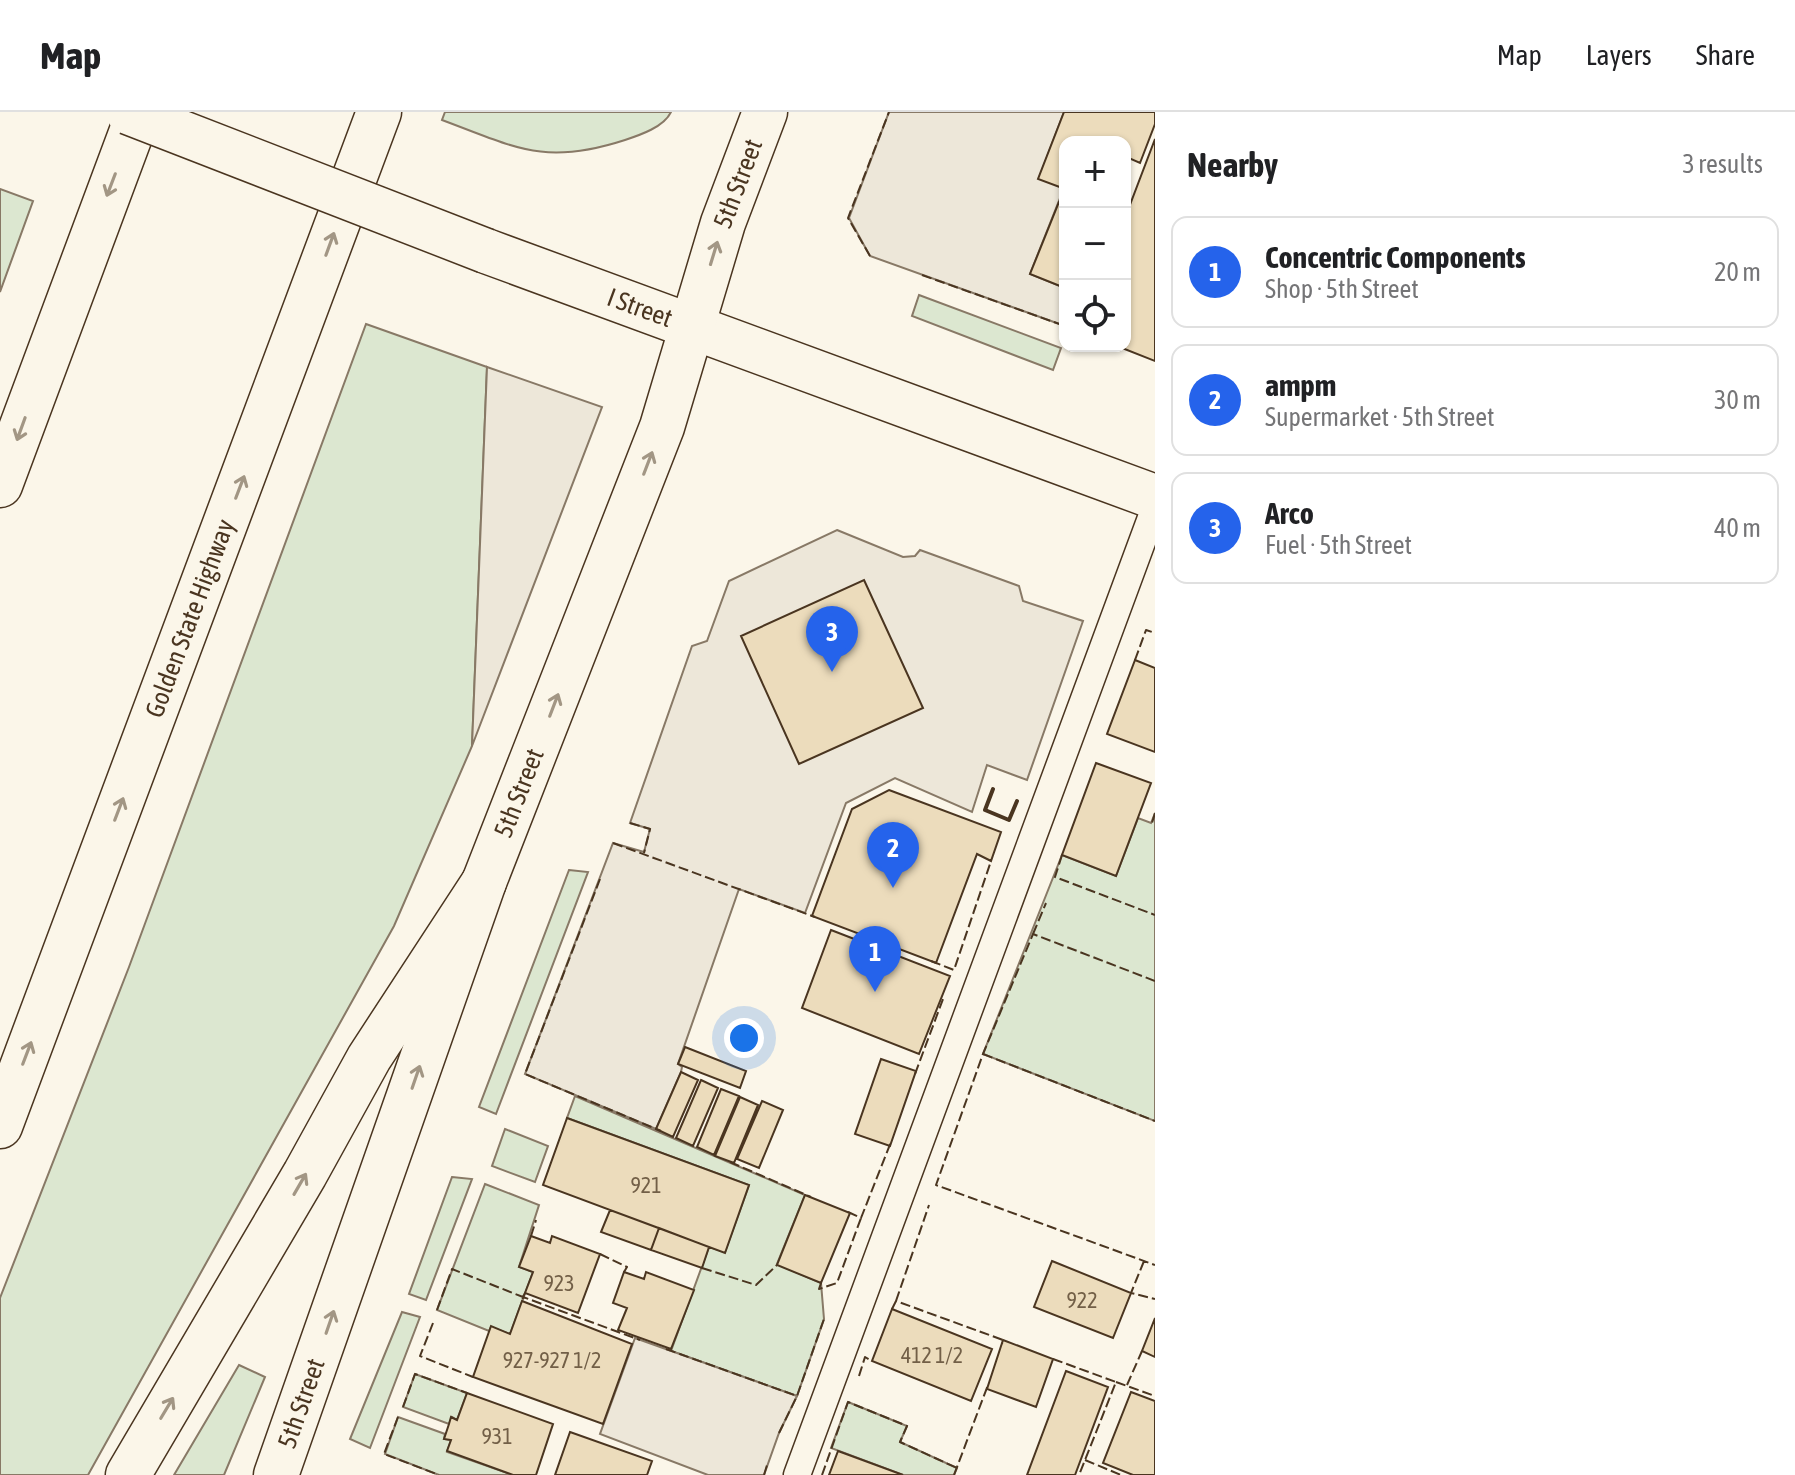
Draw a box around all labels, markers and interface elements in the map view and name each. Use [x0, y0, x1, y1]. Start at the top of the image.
text: Map [40, 34, 101, 77]
text: Map [1497, 39, 1542, 71]
text: Layers [1586, 39, 1652, 71]
text: Share [1696, 39, 1755, 71]
street label: 5th Street [707, 135, 768, 232]
map controls [1059, 136, 1131, 352]
button: + [1059, 136, 1131, 208]
text: Nearby [1187, 145, 1278, 184]
text: 3 results [1682, 149, 1763, 179]
one-way arrow [103, 172, 118, 197]
button: − [1059, 208, 1131, 280]
one-way arrow [324, 231, 339, 256]
text: Concentric Components [1265, 240, 1526, 274]
one-way arrow [708, 241, 722, 266]
text: 1 [1209, 257, 1221, 287]
text: 20 m [1714, 257, 1761, 287]
text: Shop · 5th Street [1265, 274, 1419, 304]
button: locate [1059, 280, 1131, 352]
street label: I Street [603, 282, 677, 333]
text: ampm [1265, 368, 1336, 402]
text: 2 [1209, 385, 1221, 415]
text: 30 m [1714, 385, 1761, 415]
text: Supermarket · 5th Street [1265, 402, 1495, 432]
one-way arrow [13, 416, 27, 441]
one-way arrow [642, 451, 656, 476]
one-way arrow [234, 475, 248, 500]
text: Arco [1265, 496, 1314, 530]
text: 3 [1209, 513, 1221, 543]
text: 40 m [1714, 513, 1761, 543]
street label: Golden State Highway [139, 515, 241, 721]
text: Fuel · 5th Street [1265, 530, 1412, 560]
pin: 3 [806, 606, 858, 672]
one-way arrow [548, 693, 562, 718]
street label: 5th Street [488, 744, 550, 842]
one-way arrow [113, 797, 127, 822]
pin: 2 [867, 822, 919, 888]
pin: 1 [849, 926, 901, 992]
your location [724, 1018, 764, 1058]
one-way arrow [21, 1041, 36, 1066]
one-way arrow [409, 1065, 424, 1090]
house number: 921 [630, 1172, 662, 1198]
one-way arrow [292, 1173, 308, 1196]
house number: 923 [543, 1270, 575, 1296]
house number: 922 [1066, 1287, 1098, 1313]
one-way arrow [323, 1310, 338, 1335]
house number: 412 1/2 [901, 1342, 963, 1368]
house number: 927-927 1/2 [503, 1347, 601, 1373]
street label: 5th Street [272, 1354, 331, 1452]
one-way arrow [160, 1397, 176, 1420]
house number: 931 [481, 1423, 513, 1449]

